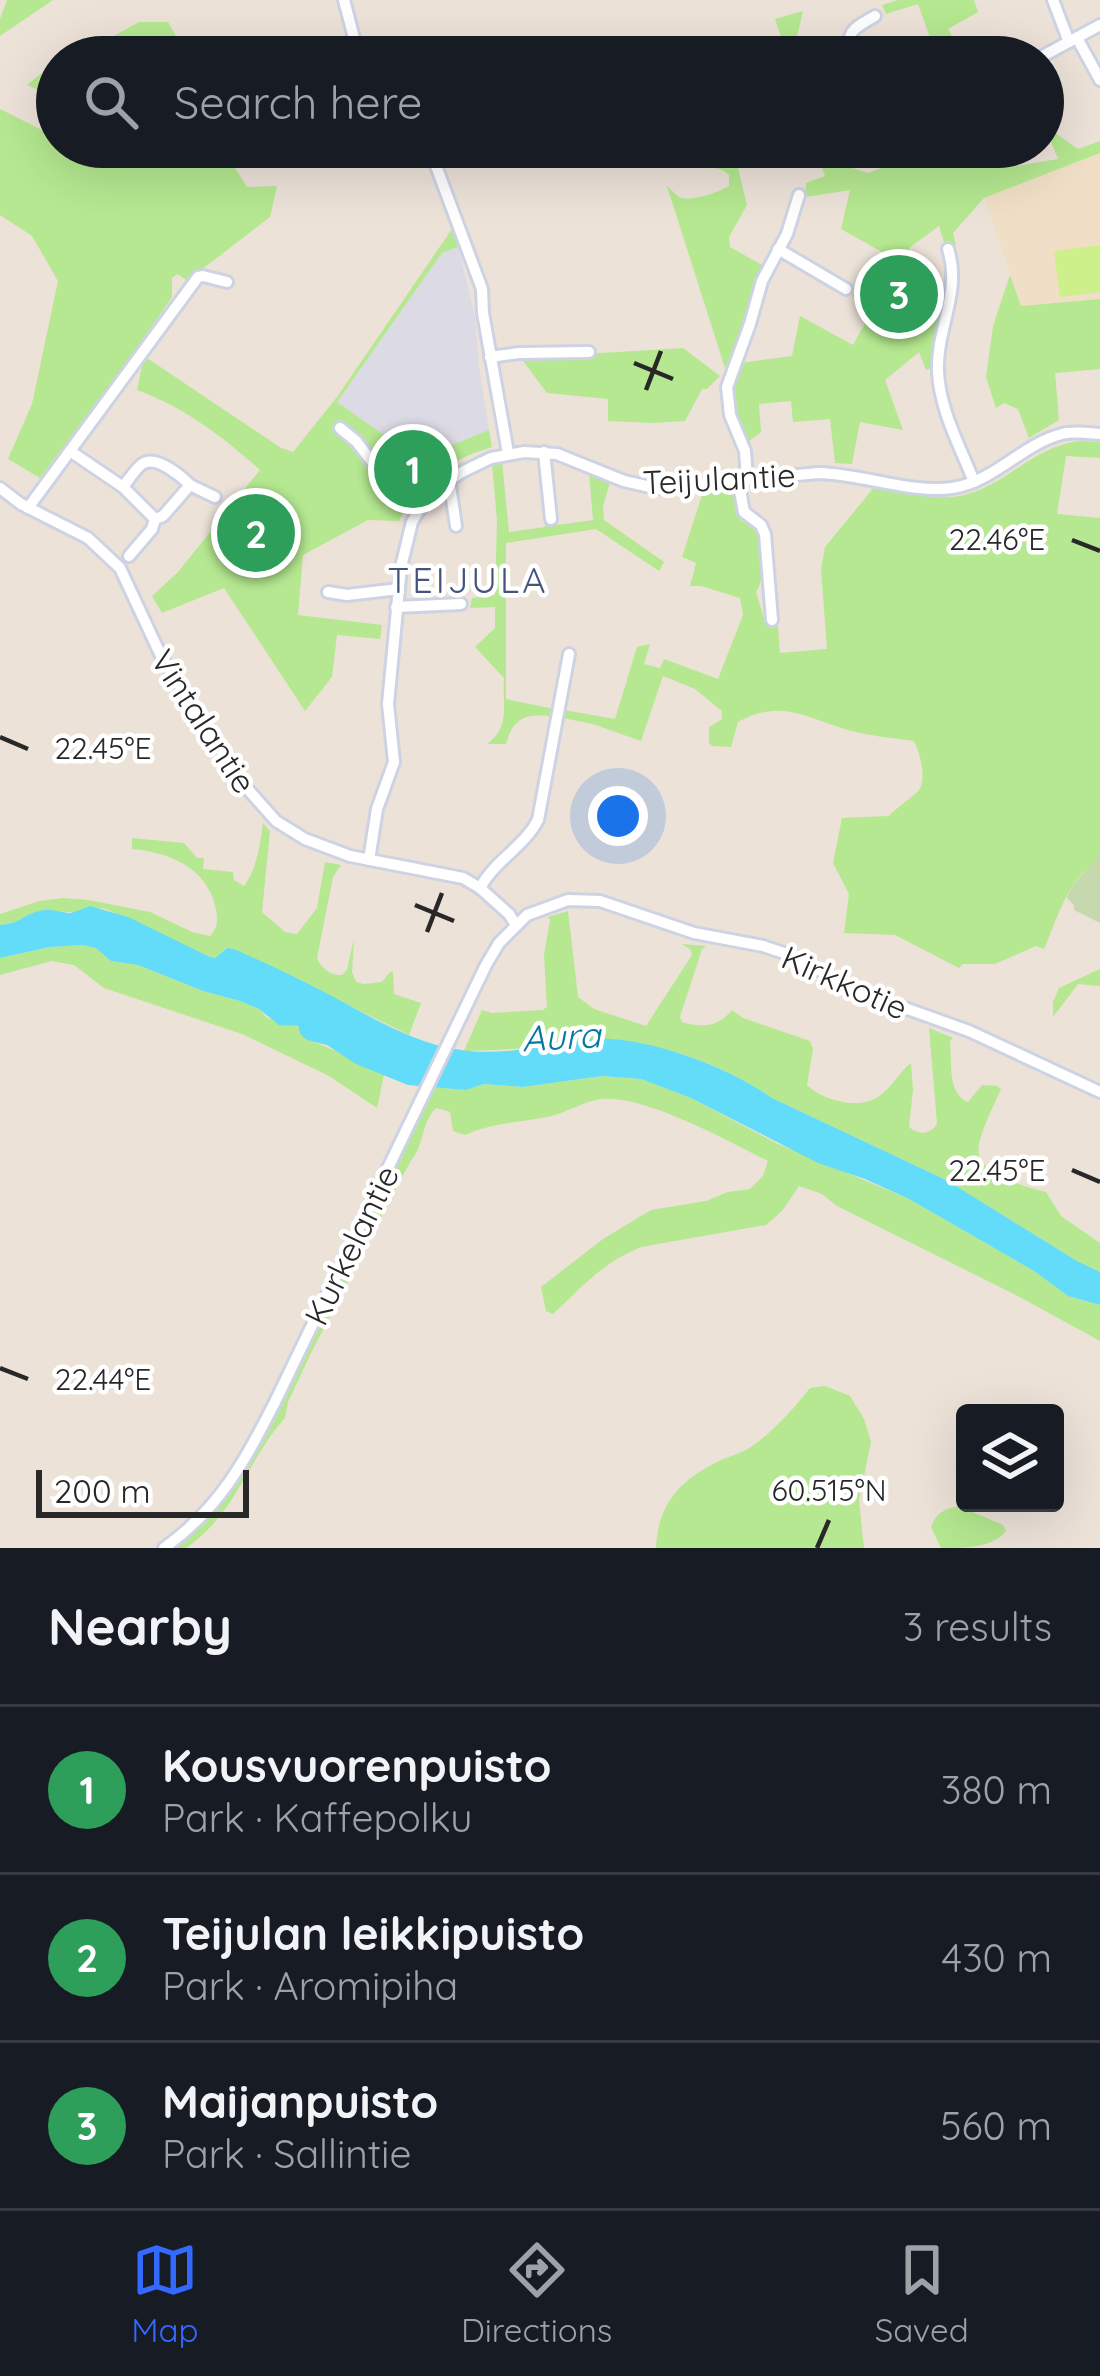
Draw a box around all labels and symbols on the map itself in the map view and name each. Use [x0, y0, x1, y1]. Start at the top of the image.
pin: 3 [860, 249, 938, 339]
pin: 1 [374, 424, 452, 514]
street label: Teijulantie [642, 454, 796, 502]
pin: 2 [217, 488, 295, 578]
text: 22.46°E [949, 520, 1045, 558]
district label: TEIJULA [388, 557, 548, 602]
street label: Vintalantie [142, 642, 266, 800]
text: 22.45°E [54, 729, 152, 767]
your location [588, 786, 648, 846]
street label: Kirkkotie [776, 936, 914, 1028]
water label: Aura [521, 1011, 604, 1061]
text: 22.45°E [948, 1151, 1046, 1189]
street label: Kurkelantie [295, 1158, 407, 1332]
text: 22.44°E [55, 1360, 151, 1398]
scale bar [36, 1464, 249, 1517]
text: 60.515°N [771, 1471, 887, 1509]

